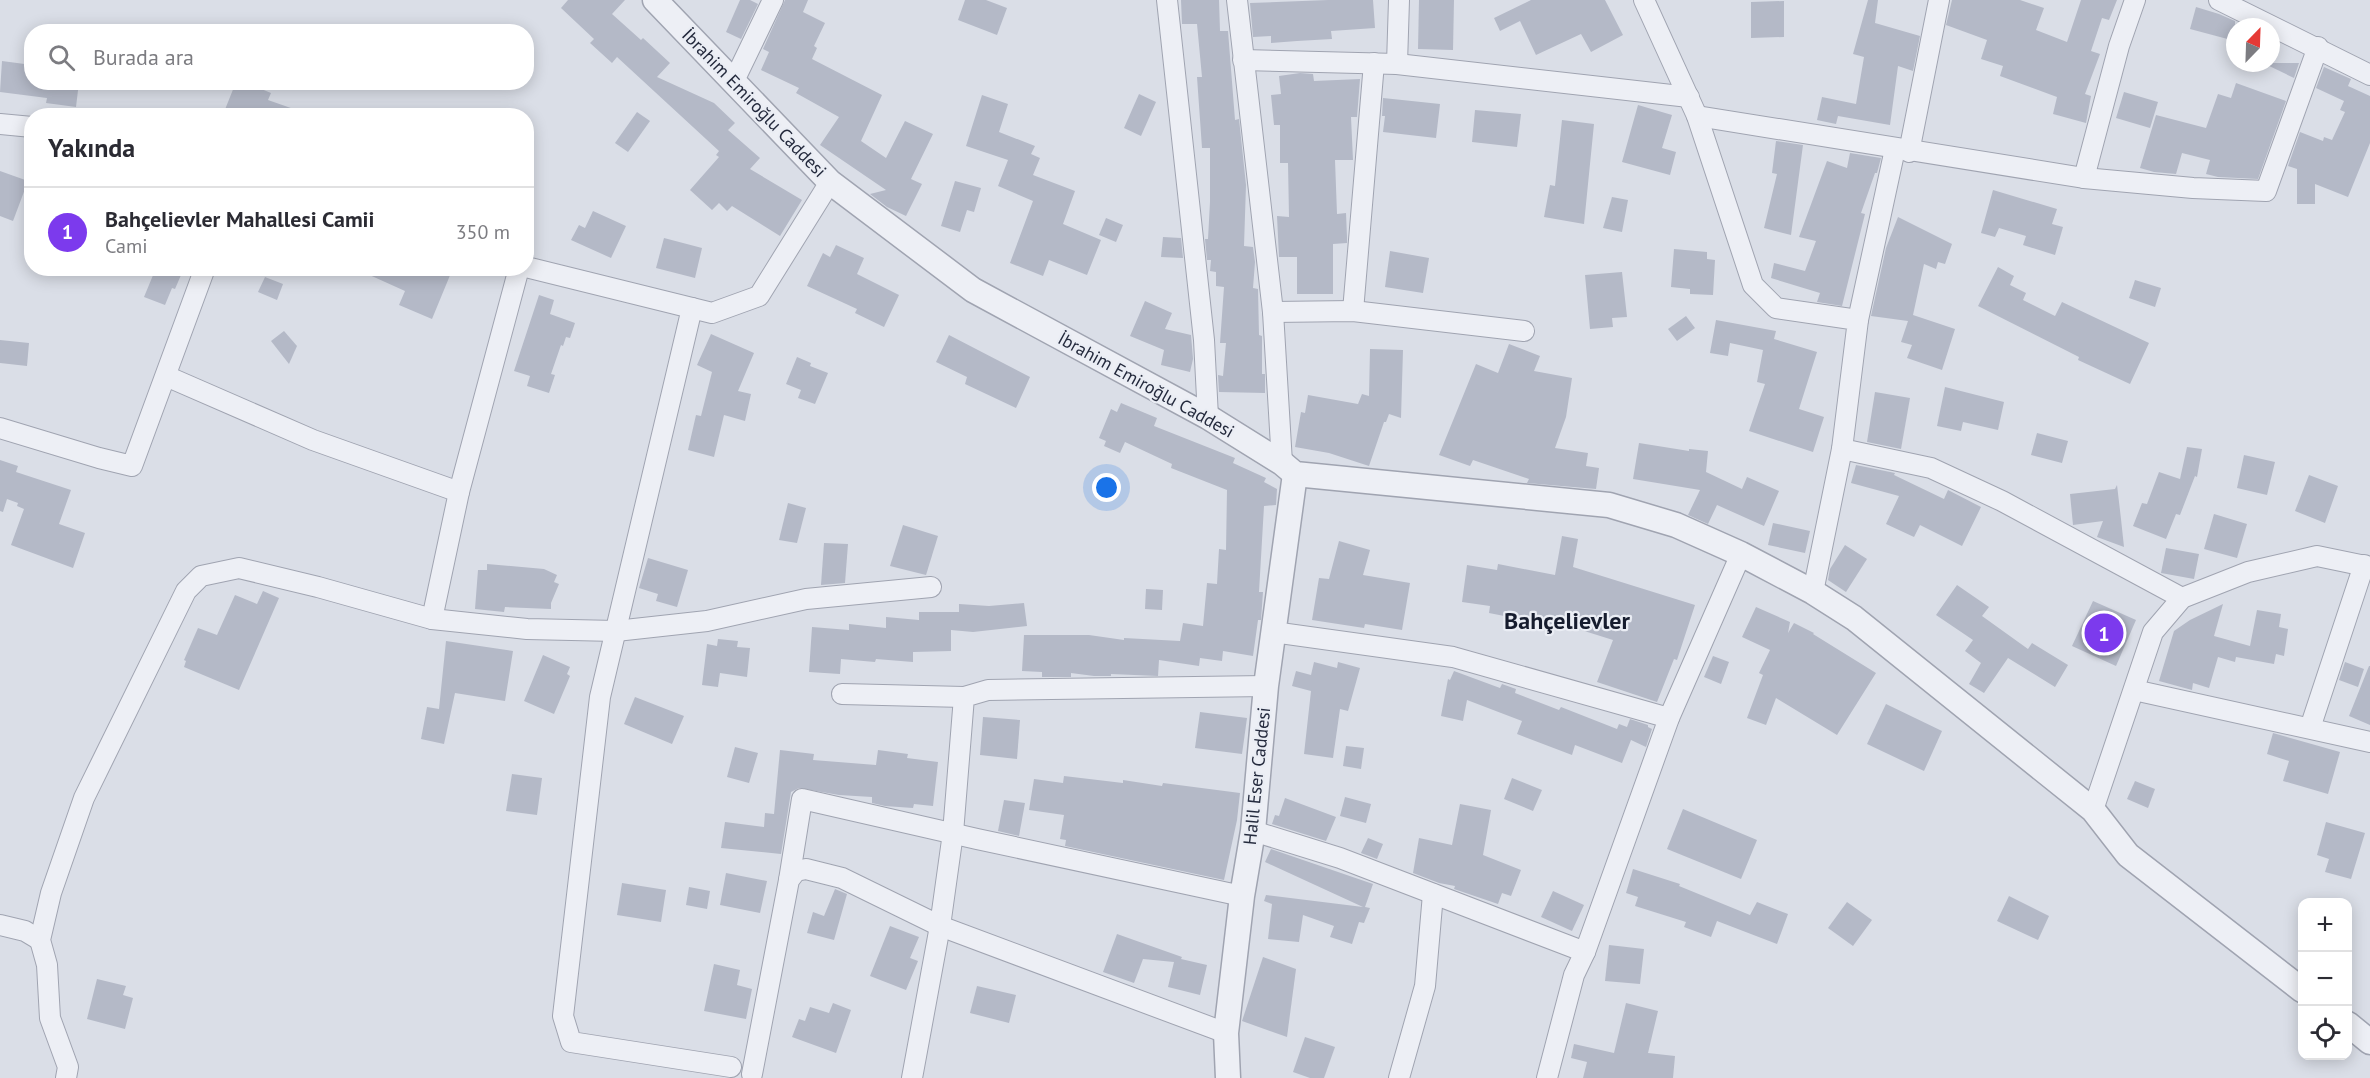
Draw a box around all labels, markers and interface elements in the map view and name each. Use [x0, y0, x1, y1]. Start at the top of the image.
north arrow [2226, 18, 2280, 72]
street label: İbrahim Emiroğlu Caddesi [677, 23, 831, 182]
search box [24, 24, 534, 90]
icon: search [45, 41, 78, 74]
text: Burada ara [93, 43, 194, 71]
text: Yakında [48, 131, 135, 164]
text: Bahçelievler Mahallesi Camii [105, 205, 374, 233]
text: 1 [62, 219, 73, 245]
text: 350 m [456, 219, 510, 245]
text: Cami [105, 233, 148, 259]
street label: İbrahim Emiroğlu Caddesi [1054, 326, 1238, 443]
your location [1092, 473, 1121, 502]
district label: Bahçelievler [1504, 605, 1630, 636]
pin: 1 [2084, 610, 2124, 656]
street label: Halil Eser Caddesi [1238, 706, 1275, 846]
map controls [2298, 898, 2352, 1060]
button: + [2298, 898, 2352, 952]
button: − [2298, 952, 2352, 1006]
button: locate [2298, 1006, 2352, 1060]

